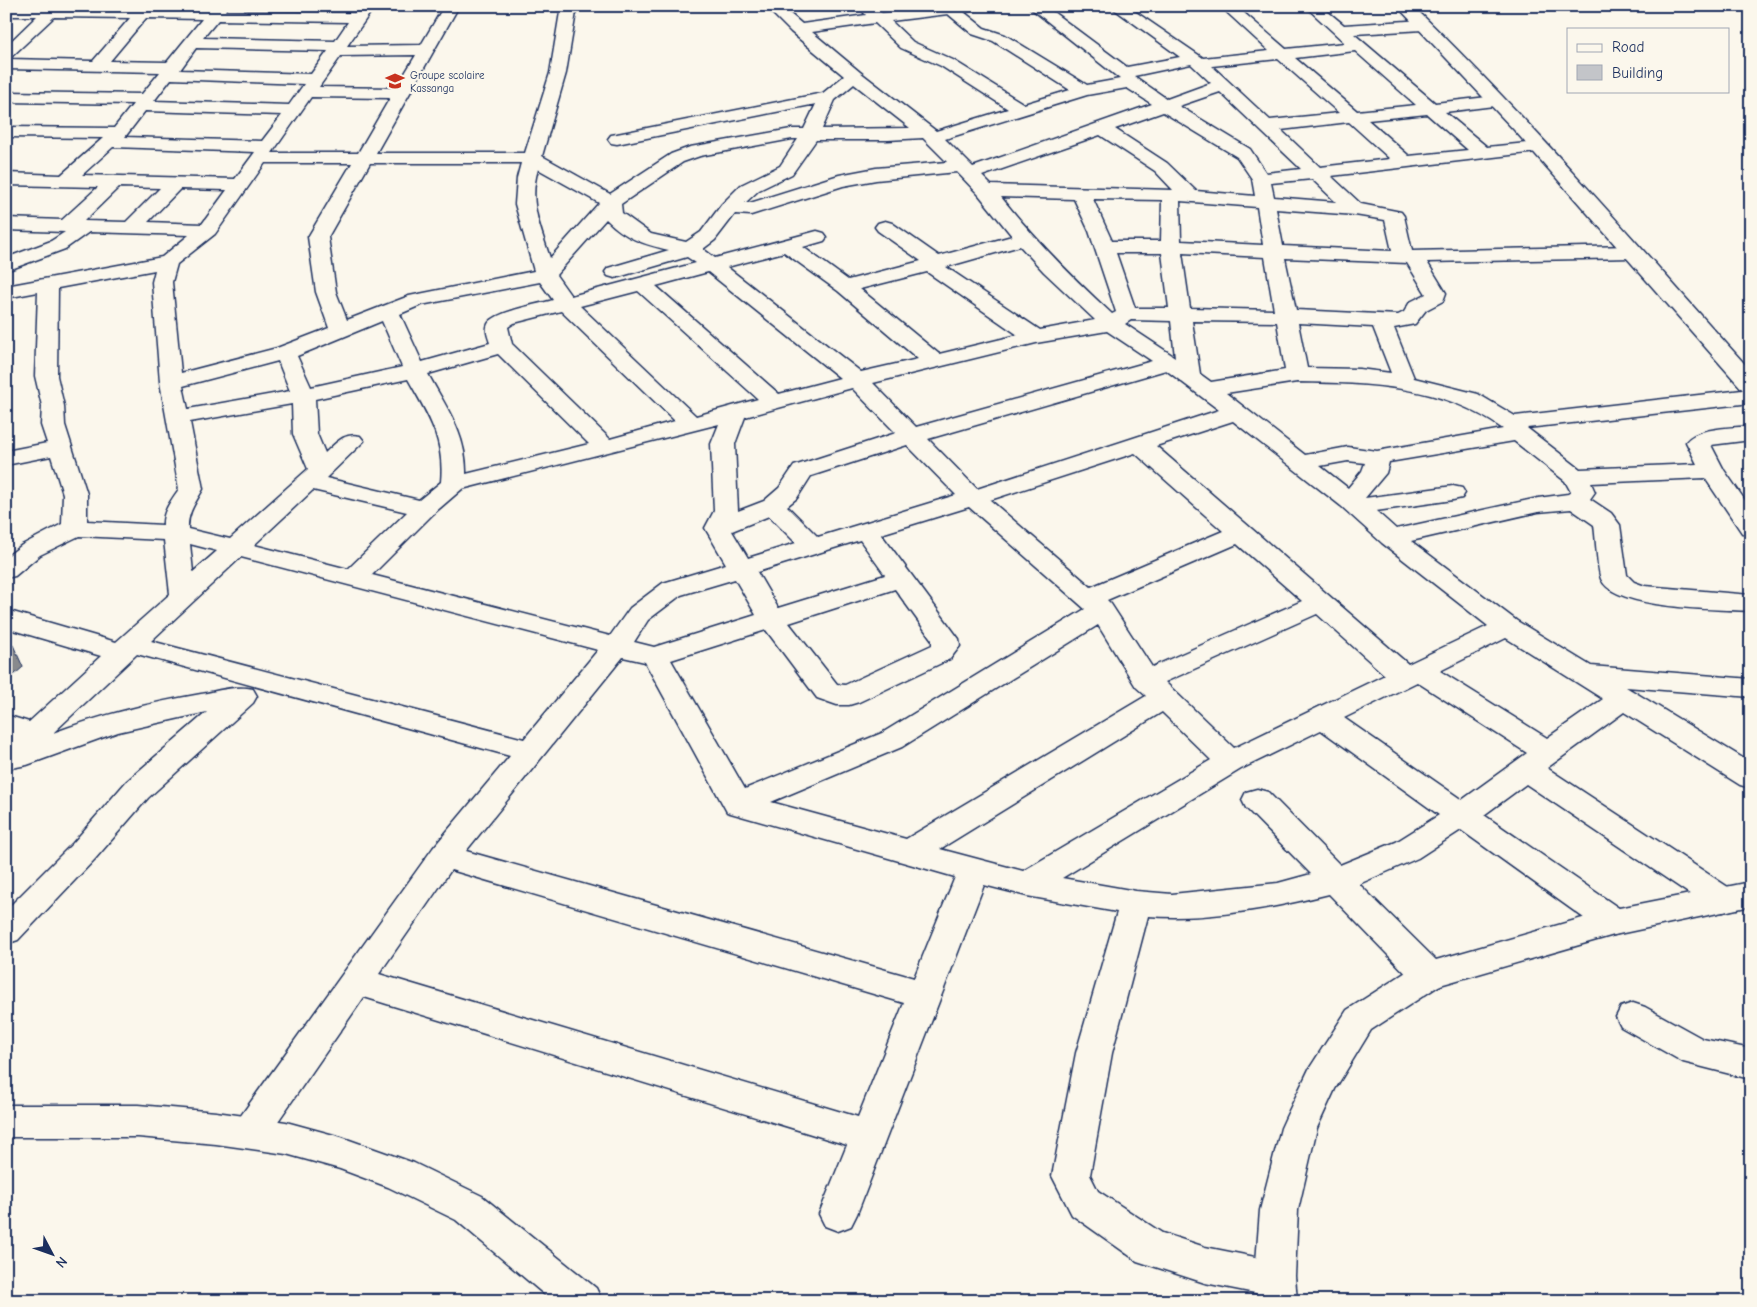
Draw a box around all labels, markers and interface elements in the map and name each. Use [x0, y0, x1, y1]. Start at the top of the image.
legend [1567, 28, 1730, 92]
text: Road [1612, 38, 1644, 56]
text: Building [1612, 64, 1663, 82]
place label: Groupe scolaire Kassanga [410, 69, 485, 95]
school or university icon: Groupe scolaire Kassanga [384, 70, 406, 92]
north arrow [28, 1230, 78, 1280]
text: N [52, 1253, 71, 1271]

